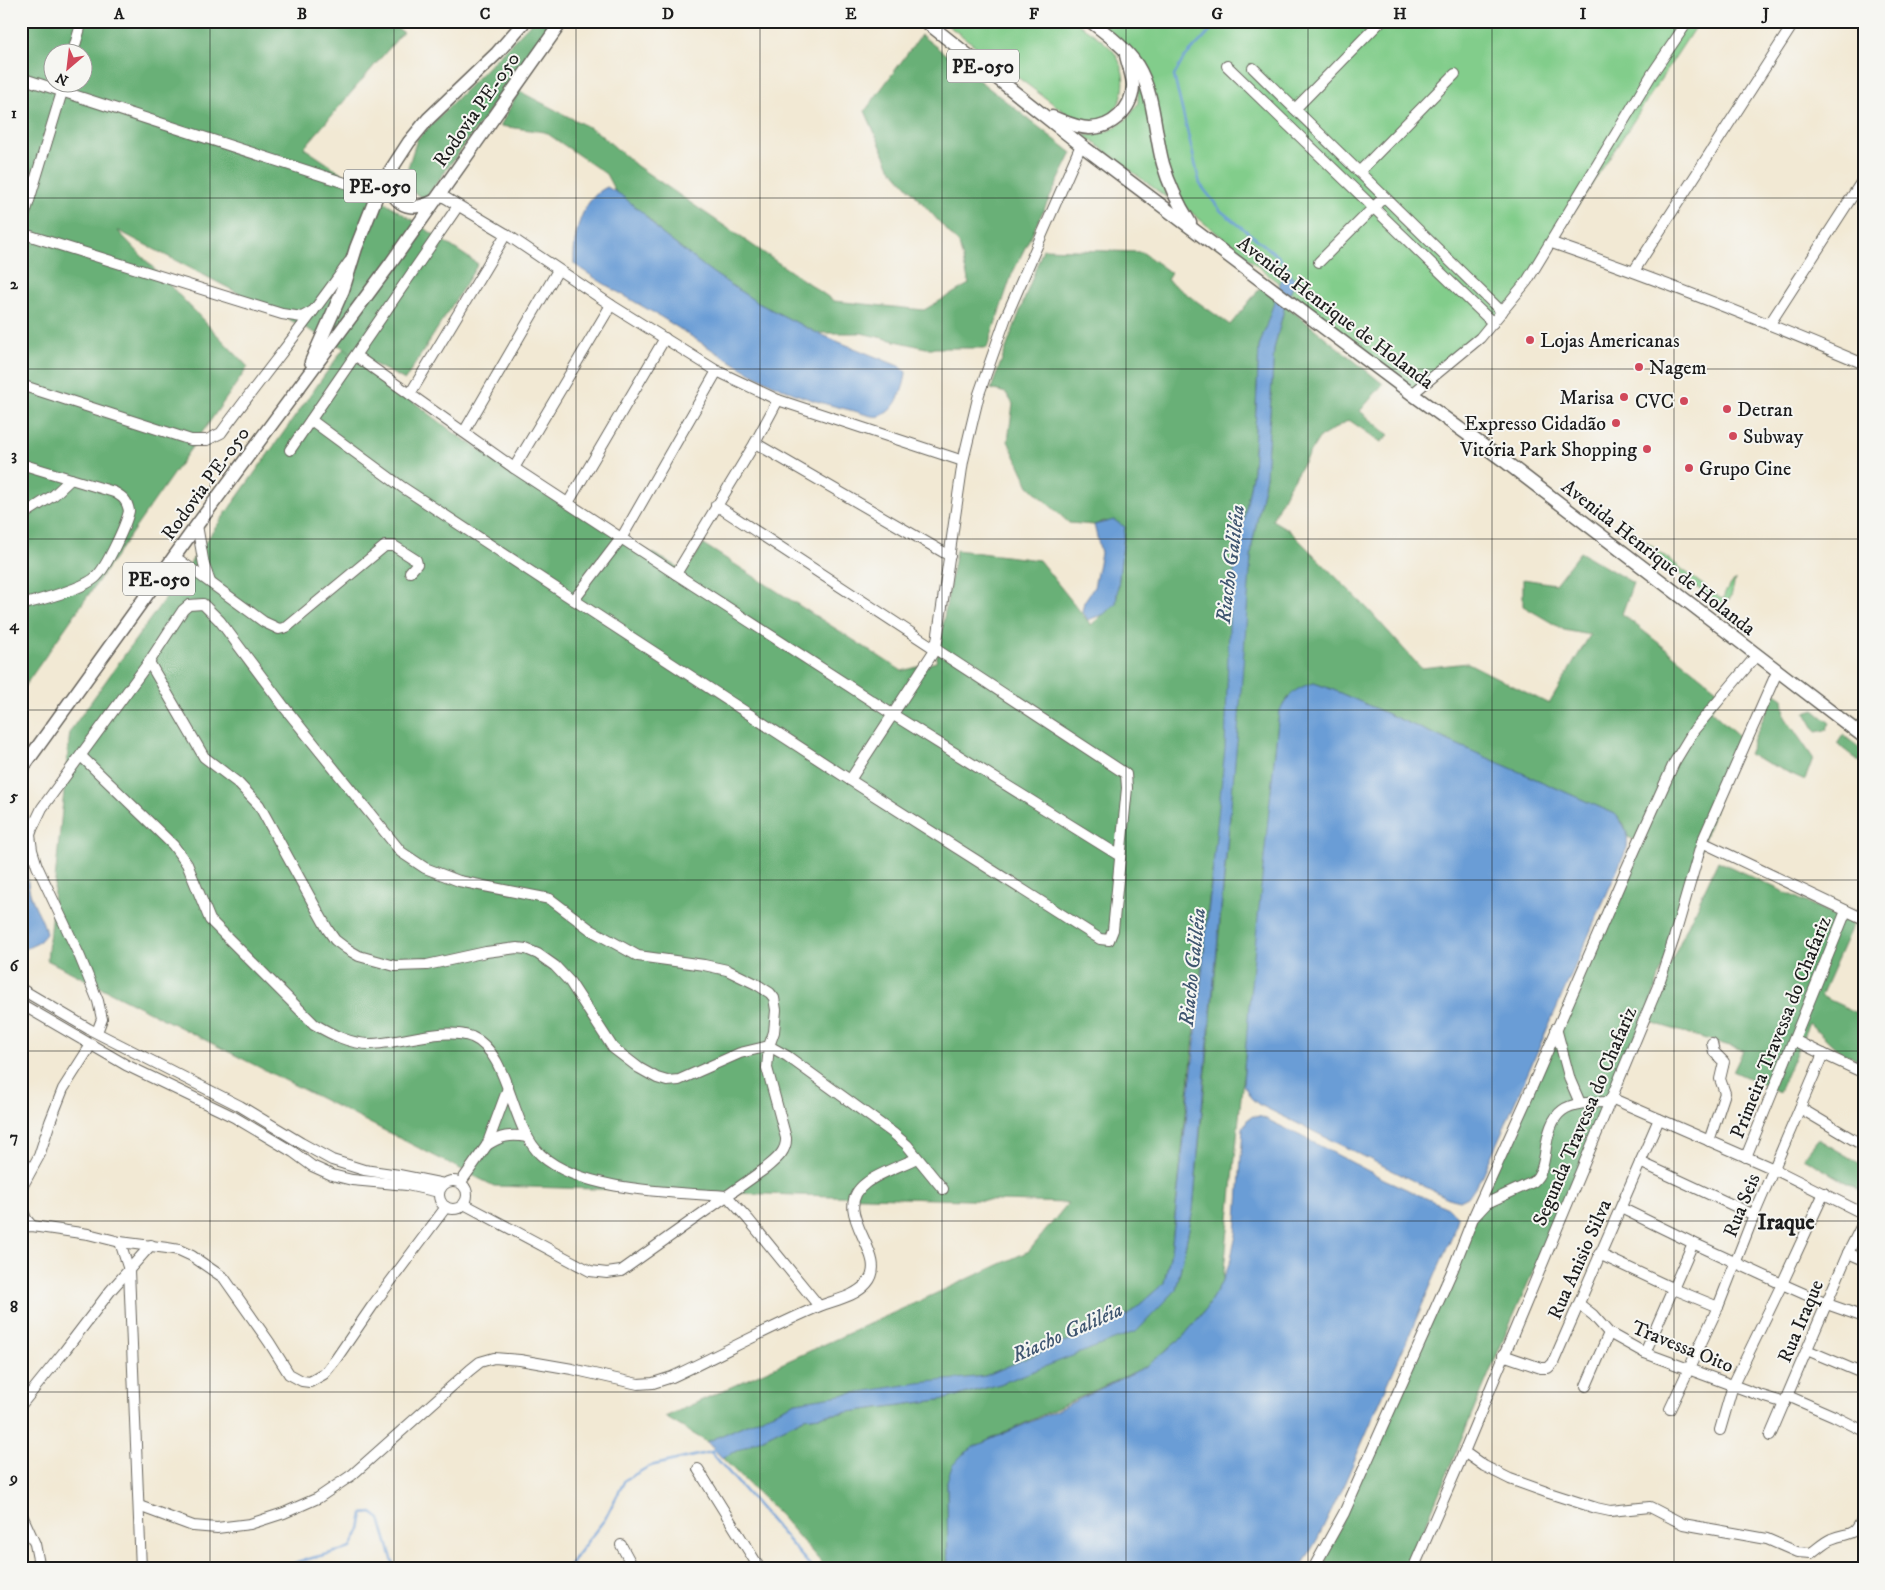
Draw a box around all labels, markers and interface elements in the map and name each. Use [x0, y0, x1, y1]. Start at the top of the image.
text: A [113, 4, 125, 24]
text: B [297, 4, 307, 24]
text: C [480, 4, 490, 24]
text: D [662, 4, 674, 24]
text: E [845, 4, 857, 24]
text: F [1029, 4, 1039, 24]
text: G [1211, 4, 1223, 24]
text: H [1393, 4, 1407, 24]
text: I [1580, 4, 1587, 24]
text: J [1761, 4, 1770, 24]
north arrow [42, 42, 92, 92]
street label: Rodovia PE-050 [428, 48, 526, 172]
road number: PE-050 [947, 49, 1019, 82]
text: N [53, 68, 72, 89]
text: 1 [11, 103, 17, 123]
road number: PE-050 [344, 170, 416, 202]
street label: Avenida Henrique de Holanda [1232, 231, 1439, 396]
text: 2 [10, 274, 19, 294]
place label: Lojas Americanas [1540, 329, 1680, 354]
marker: Lojas Americanas [1524, 334, 1536, 346]
place label: Nagem [1649, 356, 1706, 381]
marker: Nagem [1633, 361, 1645, 373]
place label: Marisa [1559, 386, 1614, 411]
place label: CVC [1635, 390, 1674, 415]
marker: Marisa [1618, 391, 1630, 403]
marker: CVC [1678, 395, 1690, 407]
place label: Detran [1737, 398, 1794, 423]
marker: Detran [1721, 403, 1733, 415]
place label: Expresso Cidadão [1464, 412, 1606, 437]
marker: Expresso Cidadão [1610, 417, 1622, 429]
street label: Rodovia PE-050 [156, 422, 256, 546]
place label: Subway [1743, 425, 1804, 450]
marker: Subway [1727, 430, 1739, 442]
place label: Vitória Park Shopping [1459, 438, 1637, 463]
marker: Vitória Park Shopping [1641, 443, 1653, 455]
text: 3 [11, 445, 17, 465]
place label: Grupo Cine [1699, 457, 1791, 482]
marker: Grupo Cine [1683, 462, 1695, 474]
street label: Avenida Henrique de Holanda [1556, 475, 1761, 642]
water label: Riacho Galiléia [1211, 504, 1251, 626]
road number: PE-050 [123, 562, 195, 596]
text: 4 [8, 615, 19, 635]
text: 5 [9, 786, 18, 806]
water label: Riacho Galiléia [1174, 907, 1212, 1029]
street label: Primeira Travessa do Chafariz [1725, 913, 1838, 1142]
text: 6 [10, 956, 20, 976]
street label: Segunda Travessa do Chafariz [1528, 1003, 1643, 1230]
text: 7 [10, 1127, 18, 1147]
street label: Rua Seis [1718, 1170, 1767, 1241]
street label: Rua Anisio Silva [1543, 1195, 1618, 1323]
district label: Iraque [1757, 1209, 1815, 1236]
street label: Rua Iraque [1773, 1276, 1830, 1367]
text: 8 [10, 1297, 18, 1317]
water label: Riacho Galiléia [1007, 1297, 1127, 1369]
street label: Travessa Oito [1628, 1316, 1737, 1379]
text: 9 [9, 1468, 18, 1488]

